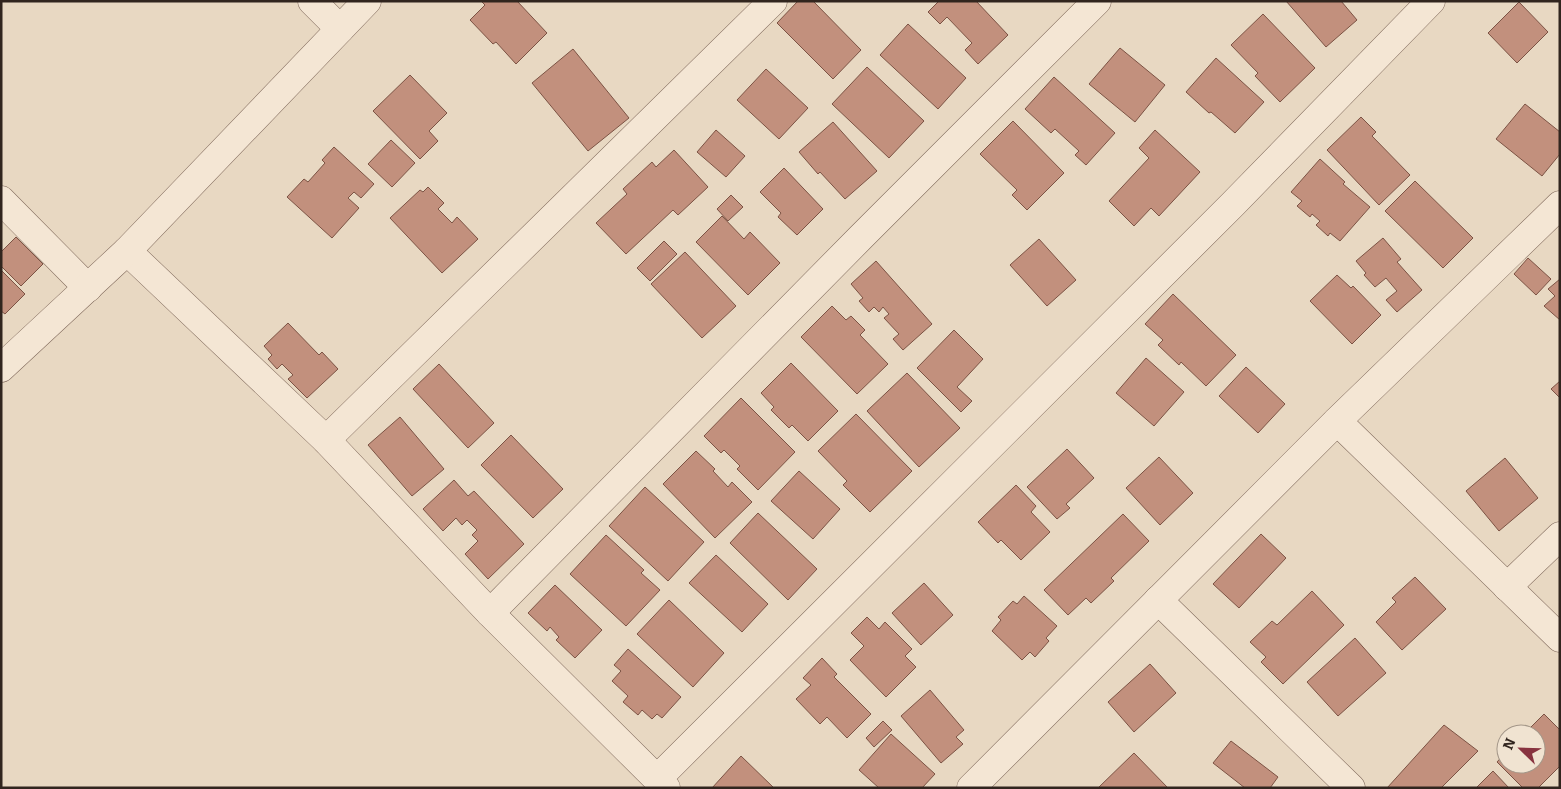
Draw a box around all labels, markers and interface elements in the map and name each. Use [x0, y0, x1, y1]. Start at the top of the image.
north arrow [1496, 724, 1546, 774]
text: N [1500, 736, 1520, 752]

